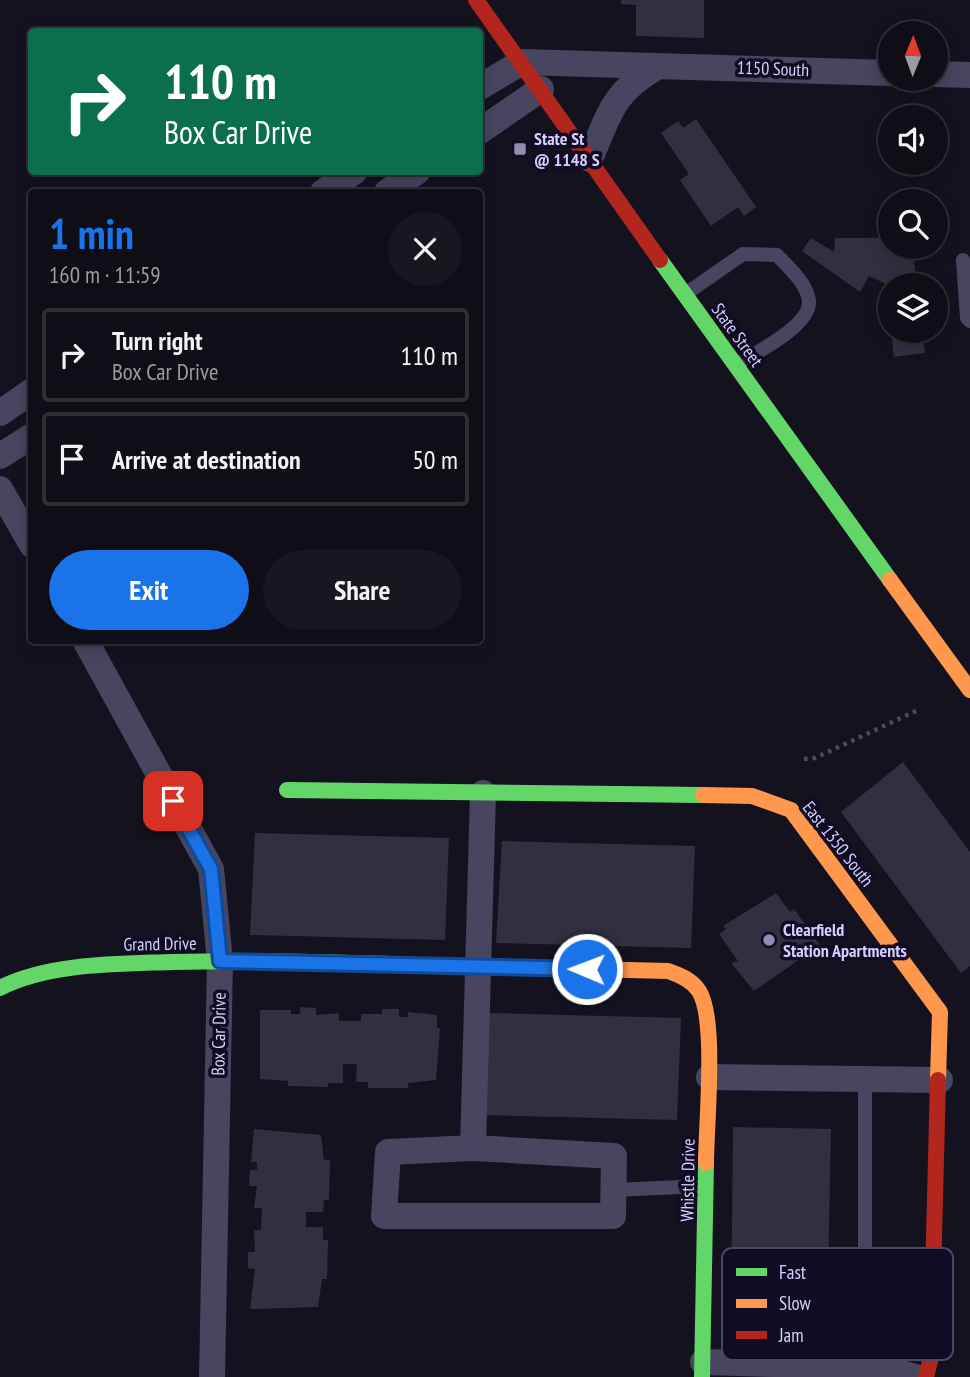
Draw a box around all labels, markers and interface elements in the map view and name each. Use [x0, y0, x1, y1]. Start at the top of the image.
north arrow [878, 21, 948, 91]
map controls [878, 21, 948, 343]
text: 110 m [164, 49, 277, 113]
icon: right [49, 56, 140, 147]
street label: 1150 South [736, 56, 810, 81]
button: sound [878, 105, 948, 175]
text: Box Car Drive [164, 111, 312, 153]
place label: State St @ 1148 S [534, 127, 600, 171]
marker: State St @ 1148 S [512, 141, 528, 157]
button: search [878, 189, 948, 259]
text: 1 min [49, 206, 134, 261]
button: close [388, 212, 462, 286]
text: 160 m · 11:59 [49, 260, 161, 289]
button: layers [878, 273, 948, 343]
street label: State Street [707, 298, 768, 371]
text: Turn right [112, 324, 203, 357]
icon: right [53, 336, 91, 374]
text: 110 m [400, 339, 458, 372]
text: Box Car Drive [112, 357, 219, 386]
icon: arrive [53, 440, 91, 478]
text: Arrive at destination [112, 443, 301, 476]
text: 50 m [412, 443, 458, 476]
button: Exit [49, 550, 249, 630]
button: Share [263, 550, 462, 630]
pin [143, 771, 203, 831]
icon: arrive [154, 782, 192, 820]
street label: East 1350 South [798, 796, 879, 891]
place label: Clearfield Station Apartments [783, 918, 907, 962]
street label: Grand Drive [123, 931, 197, 956]
position arrow [550, 932, 624, 1006]
marker: Clearfield Station Apartments [761, 932, 777, 948]
street label: Box Car Drive [206, 992, 231, 1076]
street label: Whistle Drive [675, 1138, 700, 1222]
legend [722, 1248, 953, 1360]
text: Fast [779, 1260, 807, 1284]
text: Slow [779, 1291, 812, 1315]
text: Jam [778, 1323, 804, 1347]

